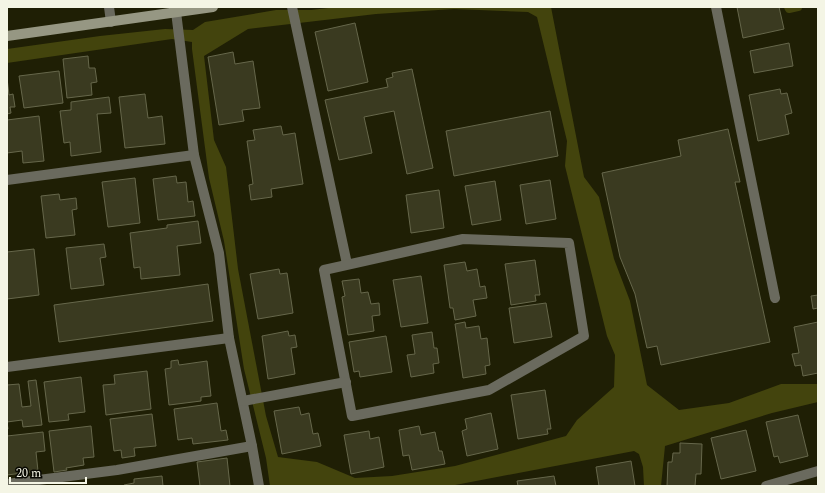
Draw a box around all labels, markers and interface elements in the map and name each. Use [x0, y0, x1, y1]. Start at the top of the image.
scale bar [10, 459, 86, 485]
text: 20 m [16, 464, 41, 483]

